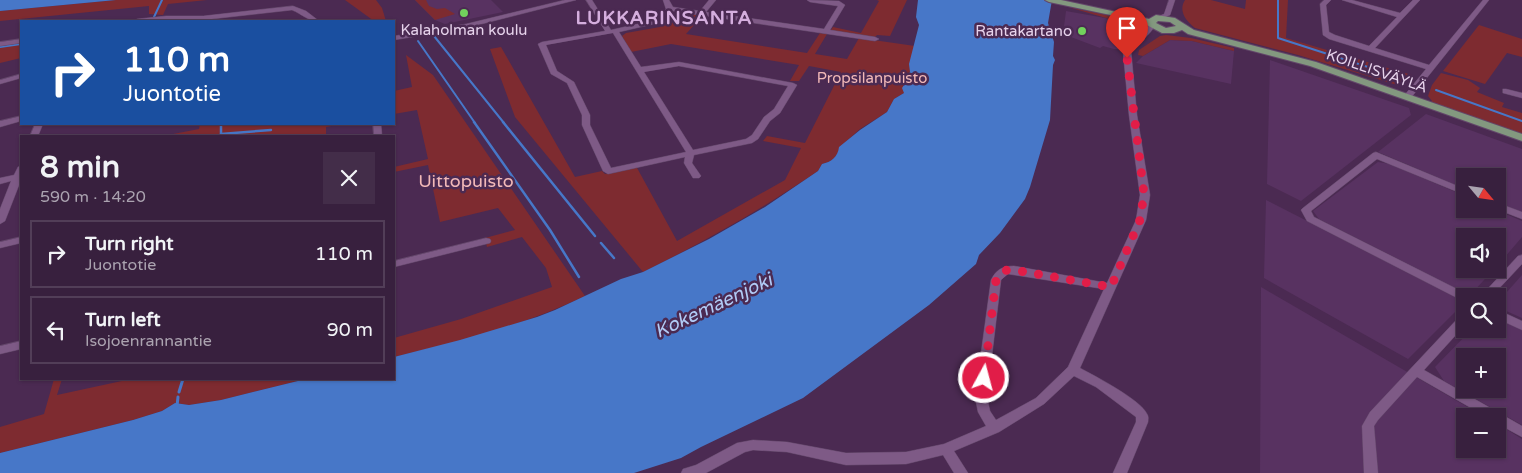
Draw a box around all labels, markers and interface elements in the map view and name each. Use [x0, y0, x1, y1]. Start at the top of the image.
marker: Kalaholman koulu [458, 7, 470, 19]
district label: LUKKARINSANTA [575, 7, 753, 29]
pin [1106, 7, 1148, 58]
icon: arrive [1113, 14, 1141, 42]
place label: Kalaholman koulu [400, 21, 528, 39]
place label: Rantakartano [975, 22, 1072, 40]
marker: Rantakartano [1076, 25, 1088, 37]
text: 110 m [123, 39, 230, 81]
icon: right [40, 40, 105, 105]
street label: KOILLISVÄYLÄ [1324, 45, 1430, 97]
park label: Propsilanpuisto [817, 69, 927, 87]
text: Juontotie [123, 81, 221, 107]
text: 8 min [40, 149, 120, 186]
button: close [323, 152, 375, 204]
north arrow [1456, 168, 1506, 218]
map controls [1456, 168, 1506, 458]
park label: Uittopuisto [418, 170, 514, 192]
text: 590 m · 14:20 [40, 187, 146, 207]
button: sound [1456, 228, 1506, 278]
text: Turn right [85, 233, 173, 255]
icon: right [42, 240, 70, 268]
text: 110 m [315, 243, 373, 265]
text: Juontotie [85, 255, 156, 275]
water label: Kokemäenjoki [651, 268, 778, 343]
button: search [1456, 288, 1506, 338]
text: Turn left [85, 309, 161, 331]
icon: left [42, 316, 70, 344]
text: 90 m [327, 319, 373, 341]
text: Isojoenrannantie [85, 331, 212, 351]
button: + [1456, 348, 1506, 398]
position arrow [957, 351, 1009, 403]
button: − [1456, 408, 1506, 458]

